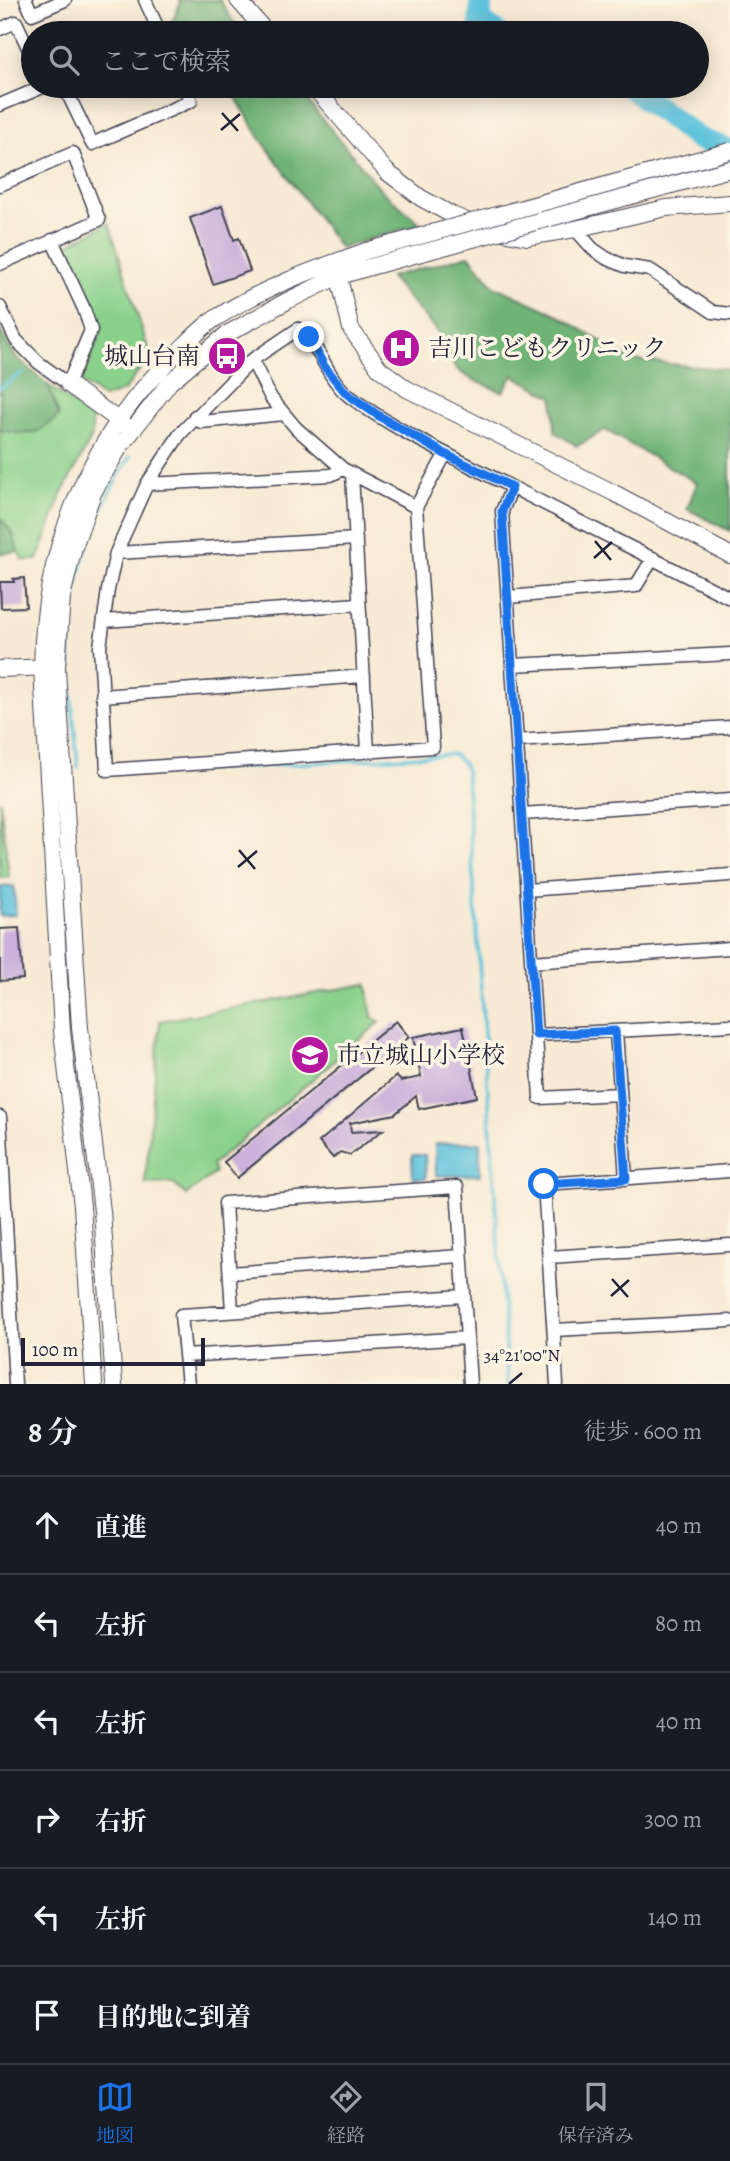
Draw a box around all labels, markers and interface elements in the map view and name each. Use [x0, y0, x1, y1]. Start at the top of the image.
search box [21, 21, 709, 98]
icon: search [45, 41, 83, 79]
text: ここで検索 [101, 44, 231, 79]
route end [293, 321, 324, 352]
hospital icon: 吉川こどもクリニック [380, 327, 422, 369]
place label: 吉川こどもクリニック [428, 332, 667, 364]
bus stop icon: 城山台南 [206, 335, 248, 377]
place label: 城山台南 [104, 340, 200, 372]
school or university icon: 市立城山小学校 [289, 1034, 331, 1076]
place label: 市立城山小学校 [337, 1039, 505, 1071]
route start [528, 1168, 559, 1199]
scale bar [21, 1335, 205, 1367]
text: 100 m [32, 1337, 78, 1363]
text: 34°21'00"N [484, 1343, 560, 1367]
text: 8 分 [28, 1412, 78, 1452]
text: 徒歩 · 600 m [584, 1416, 702, 1447]
icon: ahead [28, 1506, 66, 1544]
text: 直進 [95, 1510, 147, 1545]
text: 40 m [656, 1510, 702, 1541]
icon: left [28, 1604, 66, 1642]
text: 左折 [95, 1608, 147, 1643]
text: 80 m [655, 1608, 702, 1639]
icon: left [28, 1702, 66, 1740]
text: 左折 [95, 1706, 147, 1741]
text: 40 m [656, 1706, 702, 1737]
icon: right [28, 1800, 66, 1838]
text: 右折 [95, 1804, 147, 1839]
text: 300 m [644, 1804, 702, 1835]
icon: left [28, 1898, 66, 1936]
text: 左折 [95, 1902, 147, 1937]
text: 140 m [648, 1902, 702, 1933]
icon: arrive [28, 1996, 66, 2034]
text: 目的地に到着 [95, 2000, 251, 2035]
tab: 地図 [96, 2078, 134, 2149]
tab: 経路 [327, 2078, 365, 2149]
tab: 保存済み [558, 2078, 634, 2149]

